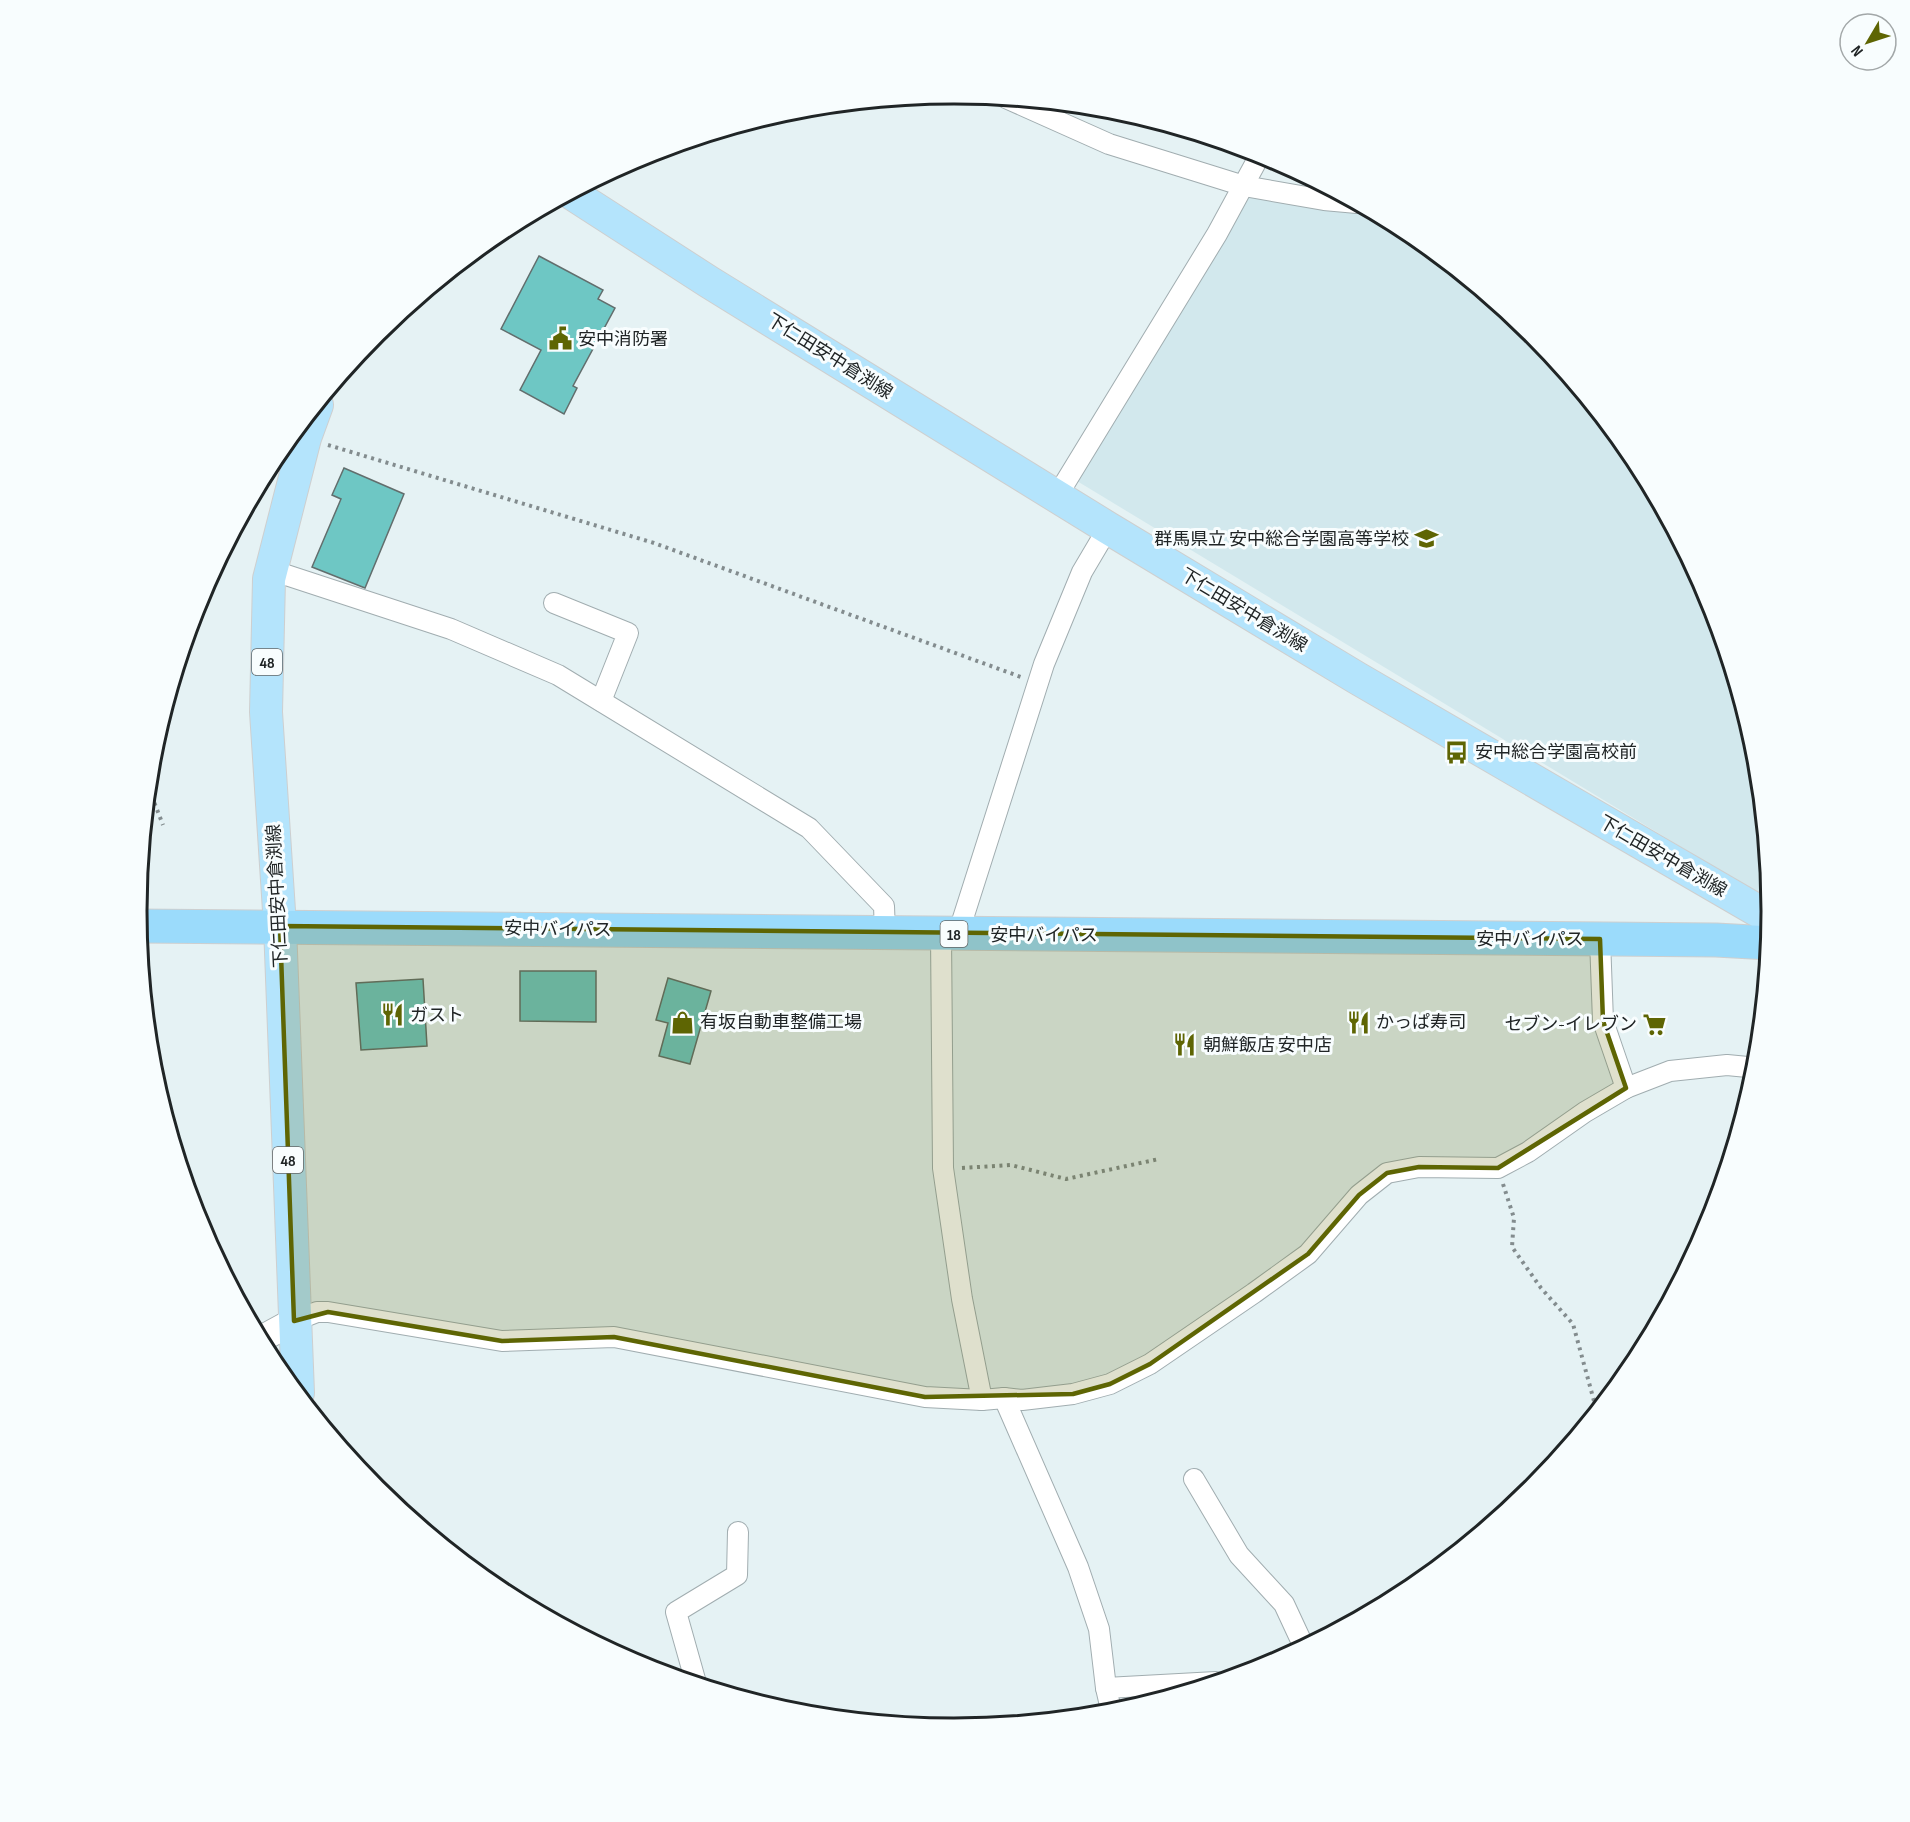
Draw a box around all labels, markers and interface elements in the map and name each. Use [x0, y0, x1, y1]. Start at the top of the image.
north arrow [1838, 12, 1898, 72]
text: N [1847, 41, 1868, 60]
street label: 下仁田安中倉渕線 [763, 309, 896, 403]
public building icon: 安中消防署 [547, 326, 573, 352]
place label: 安中消防署 [578, 329, 668, 350]
school or university icon: 群馬県立 安中総合学園高等学校 [1414, 526, 1440, 552]
place label: 群馬県立 安中総合学園高等学校 [1154, 529, 1409, 550]
street label: 下仁田安中倉渕線 [1177, 564, 1311, 657]
road number: 48 [252, 649, 282, 675]
bus stop icon: 安中総合学園高校前 [1444, 739, 1470, 765]
place label: 安中総合学園高校前 [1475, 742, 1637, 763]
street label: 下仁田安中倉渕線 [1595, 811, 1730, 902]
street label: 下仁田安中倉渕線 [263, 824, 292, 968]
street label: 安中バイパス [504, 918, 612, 941]
road number: 18 [940, 921, 968, 947]
street label: 安中バイパス [990, 925, 1098, 946]
street label: 安中バイパス [1476, 929, 1584, 950]
restaurant icon: ガスト [379, 1002, 405, 1028]
place label: ガスト [410, 1005, 464, 1026]
shop icon: 有坂自動車整備工場 [669, 1009, 695, 1035]
restaurant icon: かっぱ寿司 [1345, 1009, 1371, 1035]
supermarket icon: セブン-イレブン [1642, 1011, 1668, 1037]
place label: 有坂自動車整備工場 [700, 1012, 862, 1033]
place label: かっぱ寿司 [1376, 1012, 1466, 1033]
place label: セブン-イレブン [1504, 1014, 1637, 1035]
restaurant icon: 朝鮮飯店 安中店 [1172, 1032, 1198, 1058]
place label: 朝鮮飯店 安中店 [1203, 1035, 1332, 1056]
road number: 48 [273, 1147, 303, 1173]

